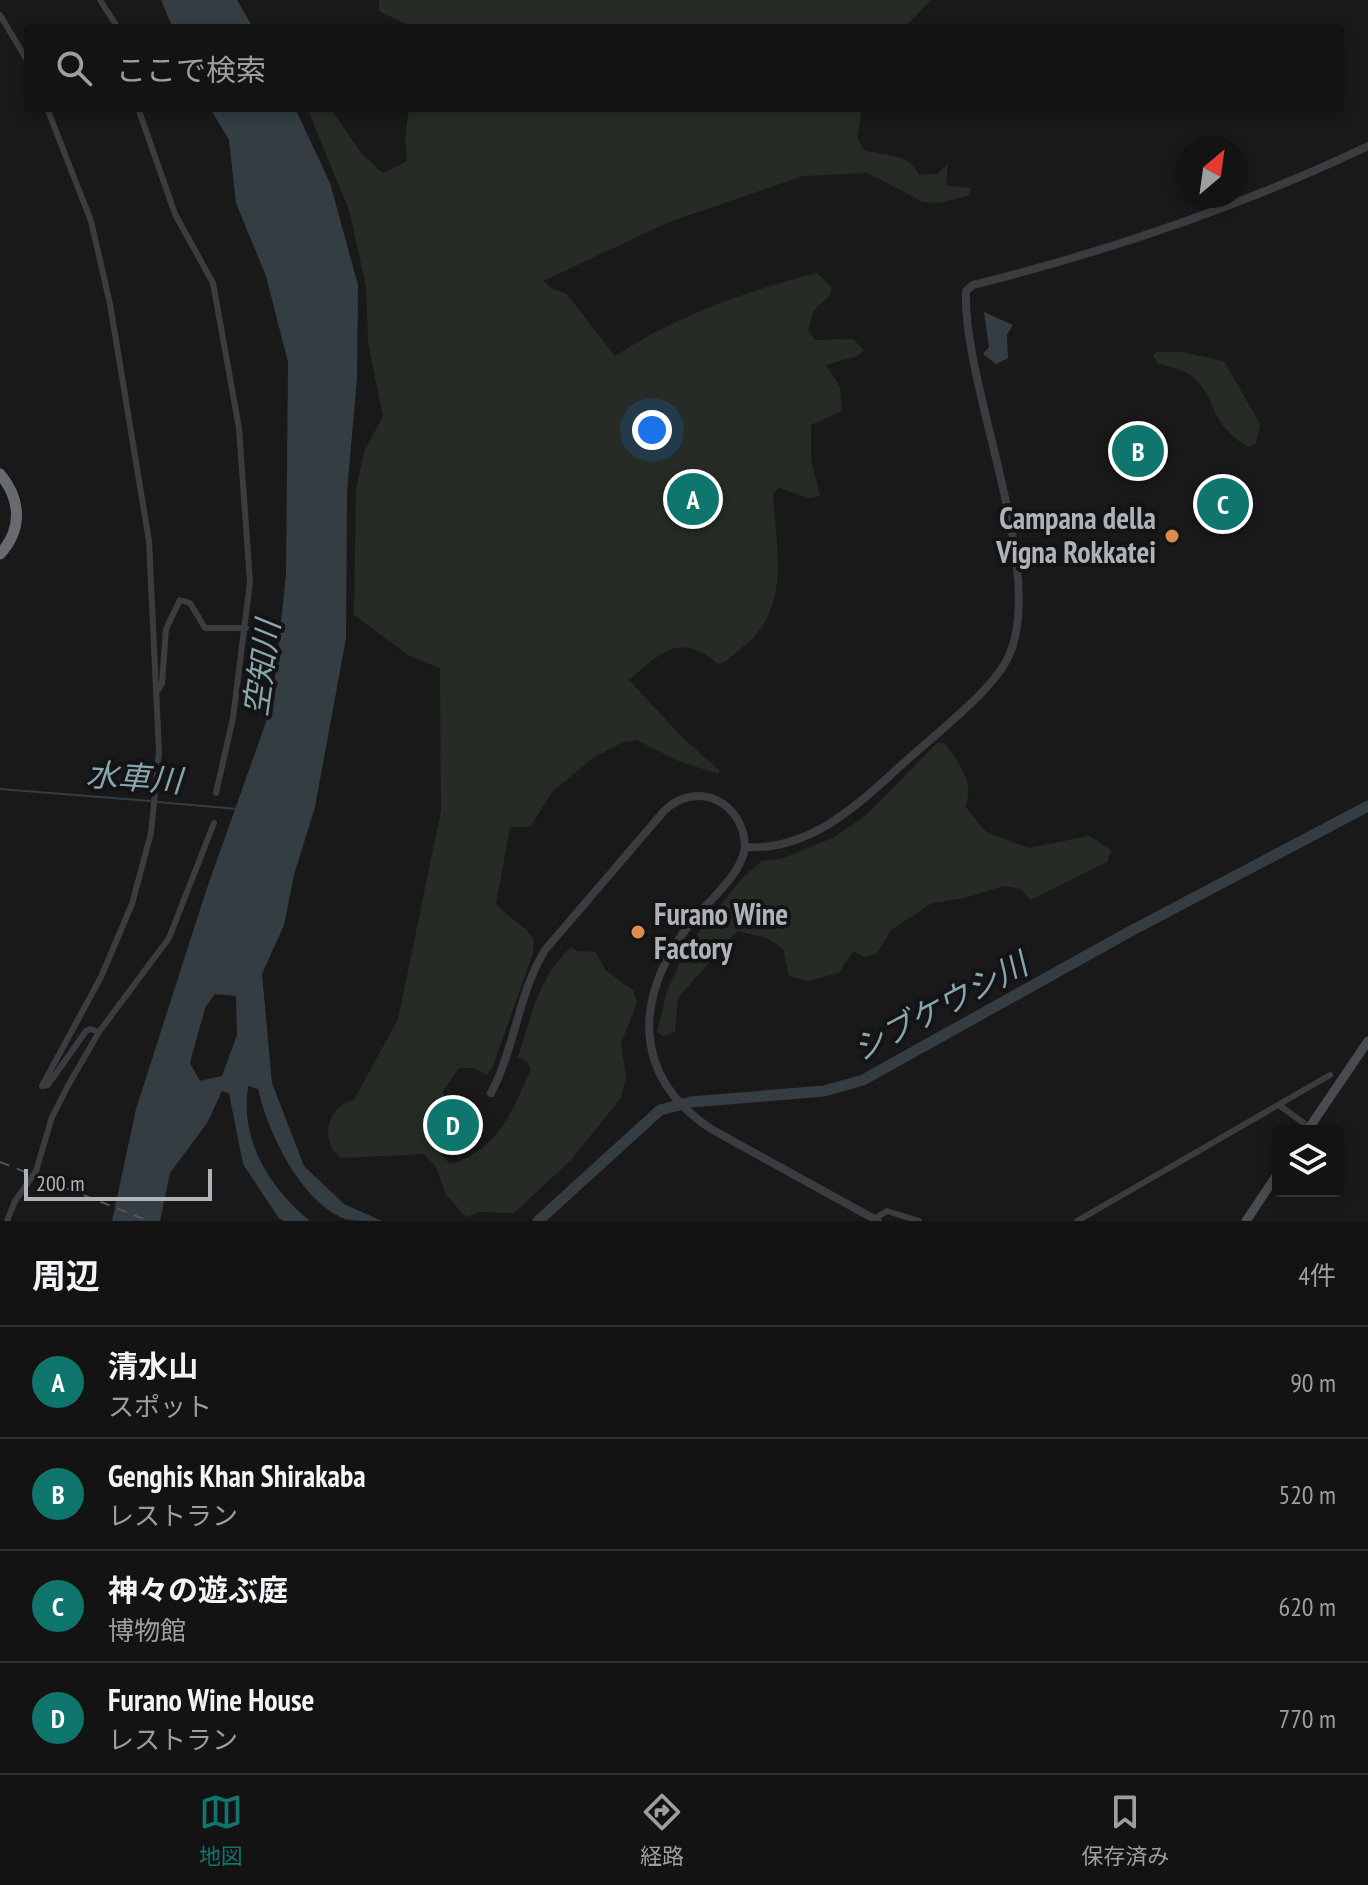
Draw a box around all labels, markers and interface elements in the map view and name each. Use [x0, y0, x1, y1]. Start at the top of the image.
search box [24, 24, 1344, 112]
icon: search [52, 46, 96, 90]
text: ここで検索 [116, 50, 266, 89]
north arrow [1176, 136, 1248, 208]
your location [632, 410, 672, 450]
pin: B [1112, 421, 1164, 481]
pin: A [667, 469, 719, 529]
pin: C [1197, 474, 1249, 534]
place label: Campana della Vigna Rokkatei [995, 498, 1156, 571]
marker: Campana della Vigna Rokkatei [1163, 527, 1181, 545]
water label: 空知川 [234, 614, 289, 718]
water label: 水車川 [85, 753, 186, 802]
place label: Furano Wine Factory [654, 894, 788, 967]
marker: Furano Wine Factory [629, 923, 647, 941]
water label: シブケウシ川 [845, 941, 1037, 1070]
pin: D [427, 1095, 479, 1155]
map controls [1272, 1125, 1344, 1197]
button: layers [1272, 1125, 1344, 1197]
scale bar [24, 1165, 212, 1201]
text: 200 m [36, 1169, 85, 1197]
text: 周辺 [32, 1253, 100, 1297]
text: 4件 [1298, 1259, 1336, 1292]
text: 清水山 [108, 1346, 198, 1385]
text: A [51, 1366, 65, 1399]
text: 90 m [1290, 1366, 1336, 1399]
text: スポット [108, 1390, 212, 1423]
text: Genghis Khan Shirakaba [108, 1456, 366, 1495]
text: B [52, 1478, 64, 1511]
text: 520 m [1278, 1478, 1336, 1511]
text: レストラン [108, 1499, 238, 1532]
text: 神々の遊ぶ庭 [108, 1570, 288, 1609]
text: C [52, 1590, 64, 1623]
text: 620 m [1278, 1590, 1336, 1623]
text: 博物館 [108, 1614, 186, 1647]
text: Furano Wine House [108, 1680, 314, 1719]
text: D [51, 1702, 65, 1735]
text: 770 m [1278, 1702, 1336, 1735]
text: レストラン [108, 1723, 238, 1756]
tab: 地図 [199, 1790, 243, 1870]
tab: 経路 [640, 1790, 684, 1870]
tab: 保存済み [1081, 1790, 1169, 1870]

